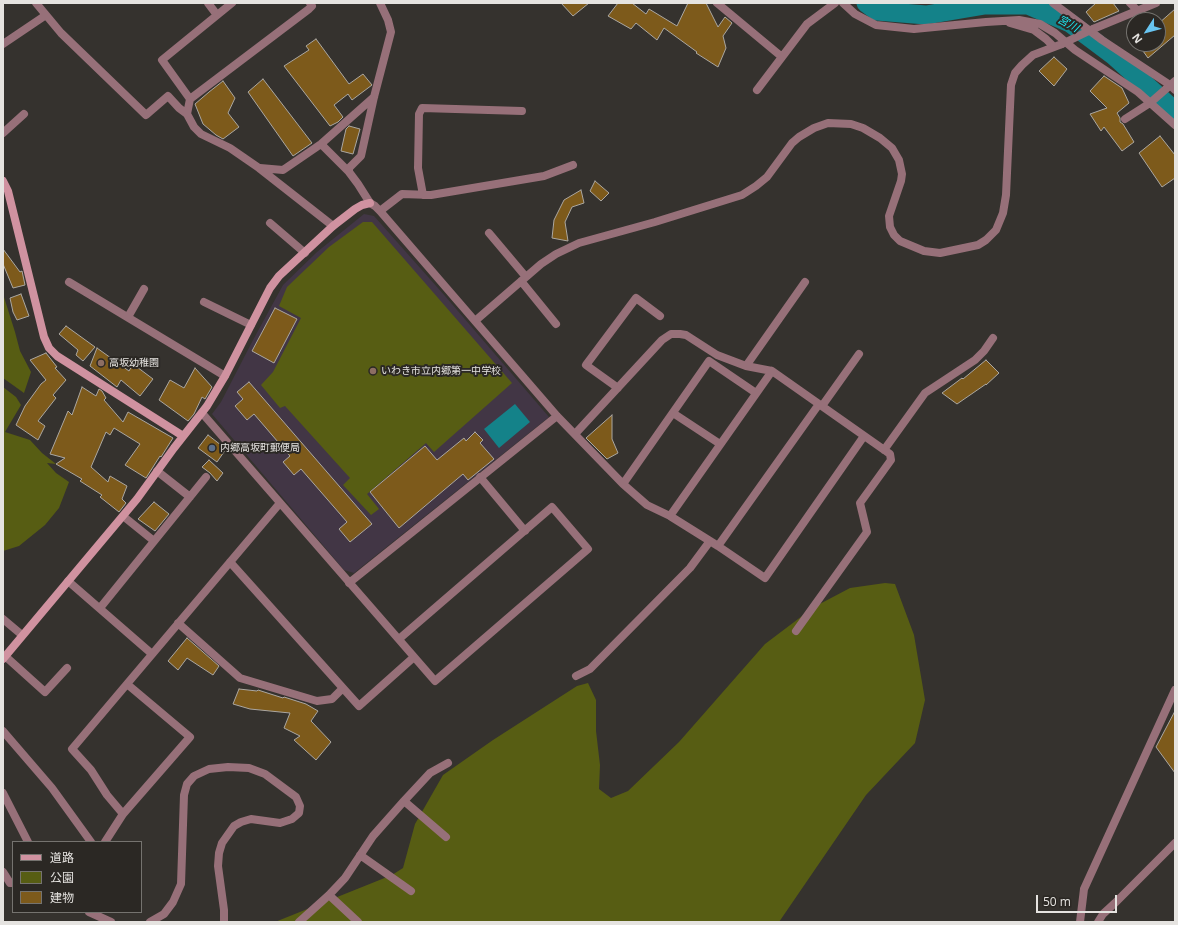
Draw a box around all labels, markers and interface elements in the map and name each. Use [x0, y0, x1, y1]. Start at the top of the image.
north arrow [1126, 12, 1166, 52]
water label: 宮川 [1055, 13, 1081, 35]
text: N [1128, 31, 1145, 47]
place label: 高坂幼稚園 [109, 357, 159, 369]
marker: 高坂幼稚園 [96, 358, 106, 368]
place label: いわき市立内郷第一中学校 [381, 365, 501, 377]
marker: いわき市立内郷第一中学校 [368, 366, 378, 376]
place label: 内郷高坂町郵便局 [220, 442, 300, 454]
marker: 内郷高坂町郵便局 [207, 443, 217, 453]
legend [12, 841, 142, 913]
text: 道路 [50, 849, 74, 866]
text: 公園 [50, 869, 74, 886]
scale bar [1038, 887, 1119, 913]
text: 建物 [50, 889, 74, 906]
text: 50 m [1043, 893, 1071, 910]

